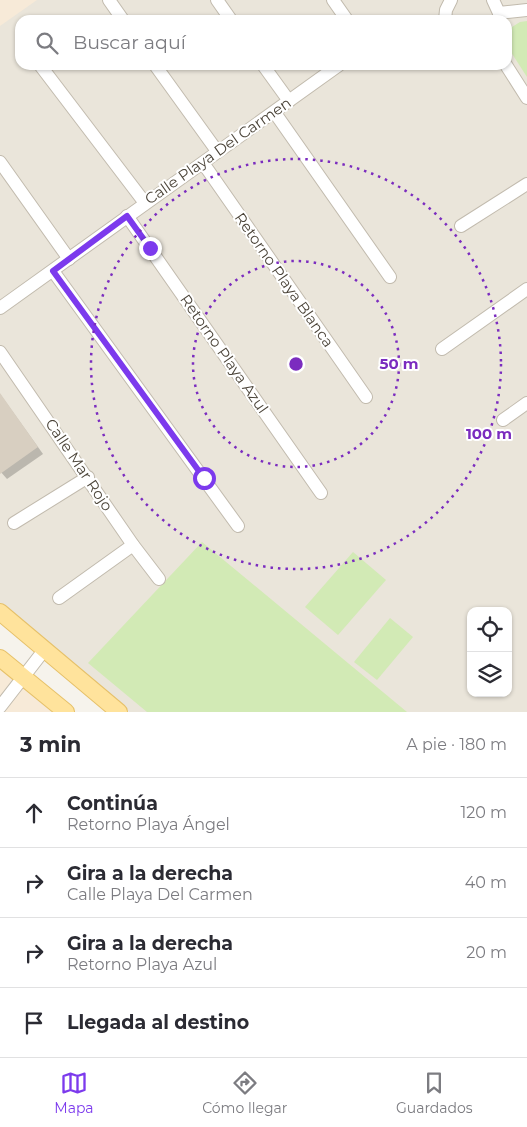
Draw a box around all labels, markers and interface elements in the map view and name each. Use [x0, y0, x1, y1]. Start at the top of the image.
search box [15, 15, 512, 70]
icon: search [33, 29, 61, 57]
text: Buscar aquí [73, 31, 186, 54]
street label: Calle Playa Del Carmen [141, 93, 295, 208]
street label: Retorno Playa Blanca [231, 209, 338, 351]
route end [139, 237, 162, 260]
street label: Retorno Playa Azul [176, 291, 273, 417]
text: 50 m [379, 354, 419, 373]
centre of rings [287, 355, 305, 373]
street label: Calle Mar Rojo [42, 415, 117, 515]
text: 100 m [466, 424, 512, 443]
route start [193, 467, 216, 490]
map controls [467, 607, 512, 697]
button: locate [467, 607, 512, 652]
button: layers [467, 652, 512, 697]
text: 3 min [20, 732, 81, 757]
text: A pie · 180 m [406, 735, 507, 754]
text: Continúa [67, 792, 158, 815]
icon: ahead [20, 799, 48, 827]
text: 120 m [460, 803, 507, 822]
text: Retorno Playa Ángel [67, 815, 230, 834]
text: Gira a la derecha [67, 862, 233, 885]
icon: right [20, 869, 48, 897]
text: 40 m [465, 873, 507, 892]
text: Calle Playa Del Carmen [67, 885, 253, 904]
text: Gira a la derecha [67, 932, 233, 955]
icon: right [20, 939, 48, 967]
text: 20 m [466, 943, 507, 962]
text: Retorno Playa Azul [67, 955, 217, 974]
icon: arrive [20, 1009, 48, 1037]
text: Llegada al destino [67, 1011, 249, 1034]
tab: Mapa [54, 1069, 94, 1117]
tab: Cómo llegar [202, 1069, 287, 1117]
tab: Guardados [396, 1069, 473, 1117]

